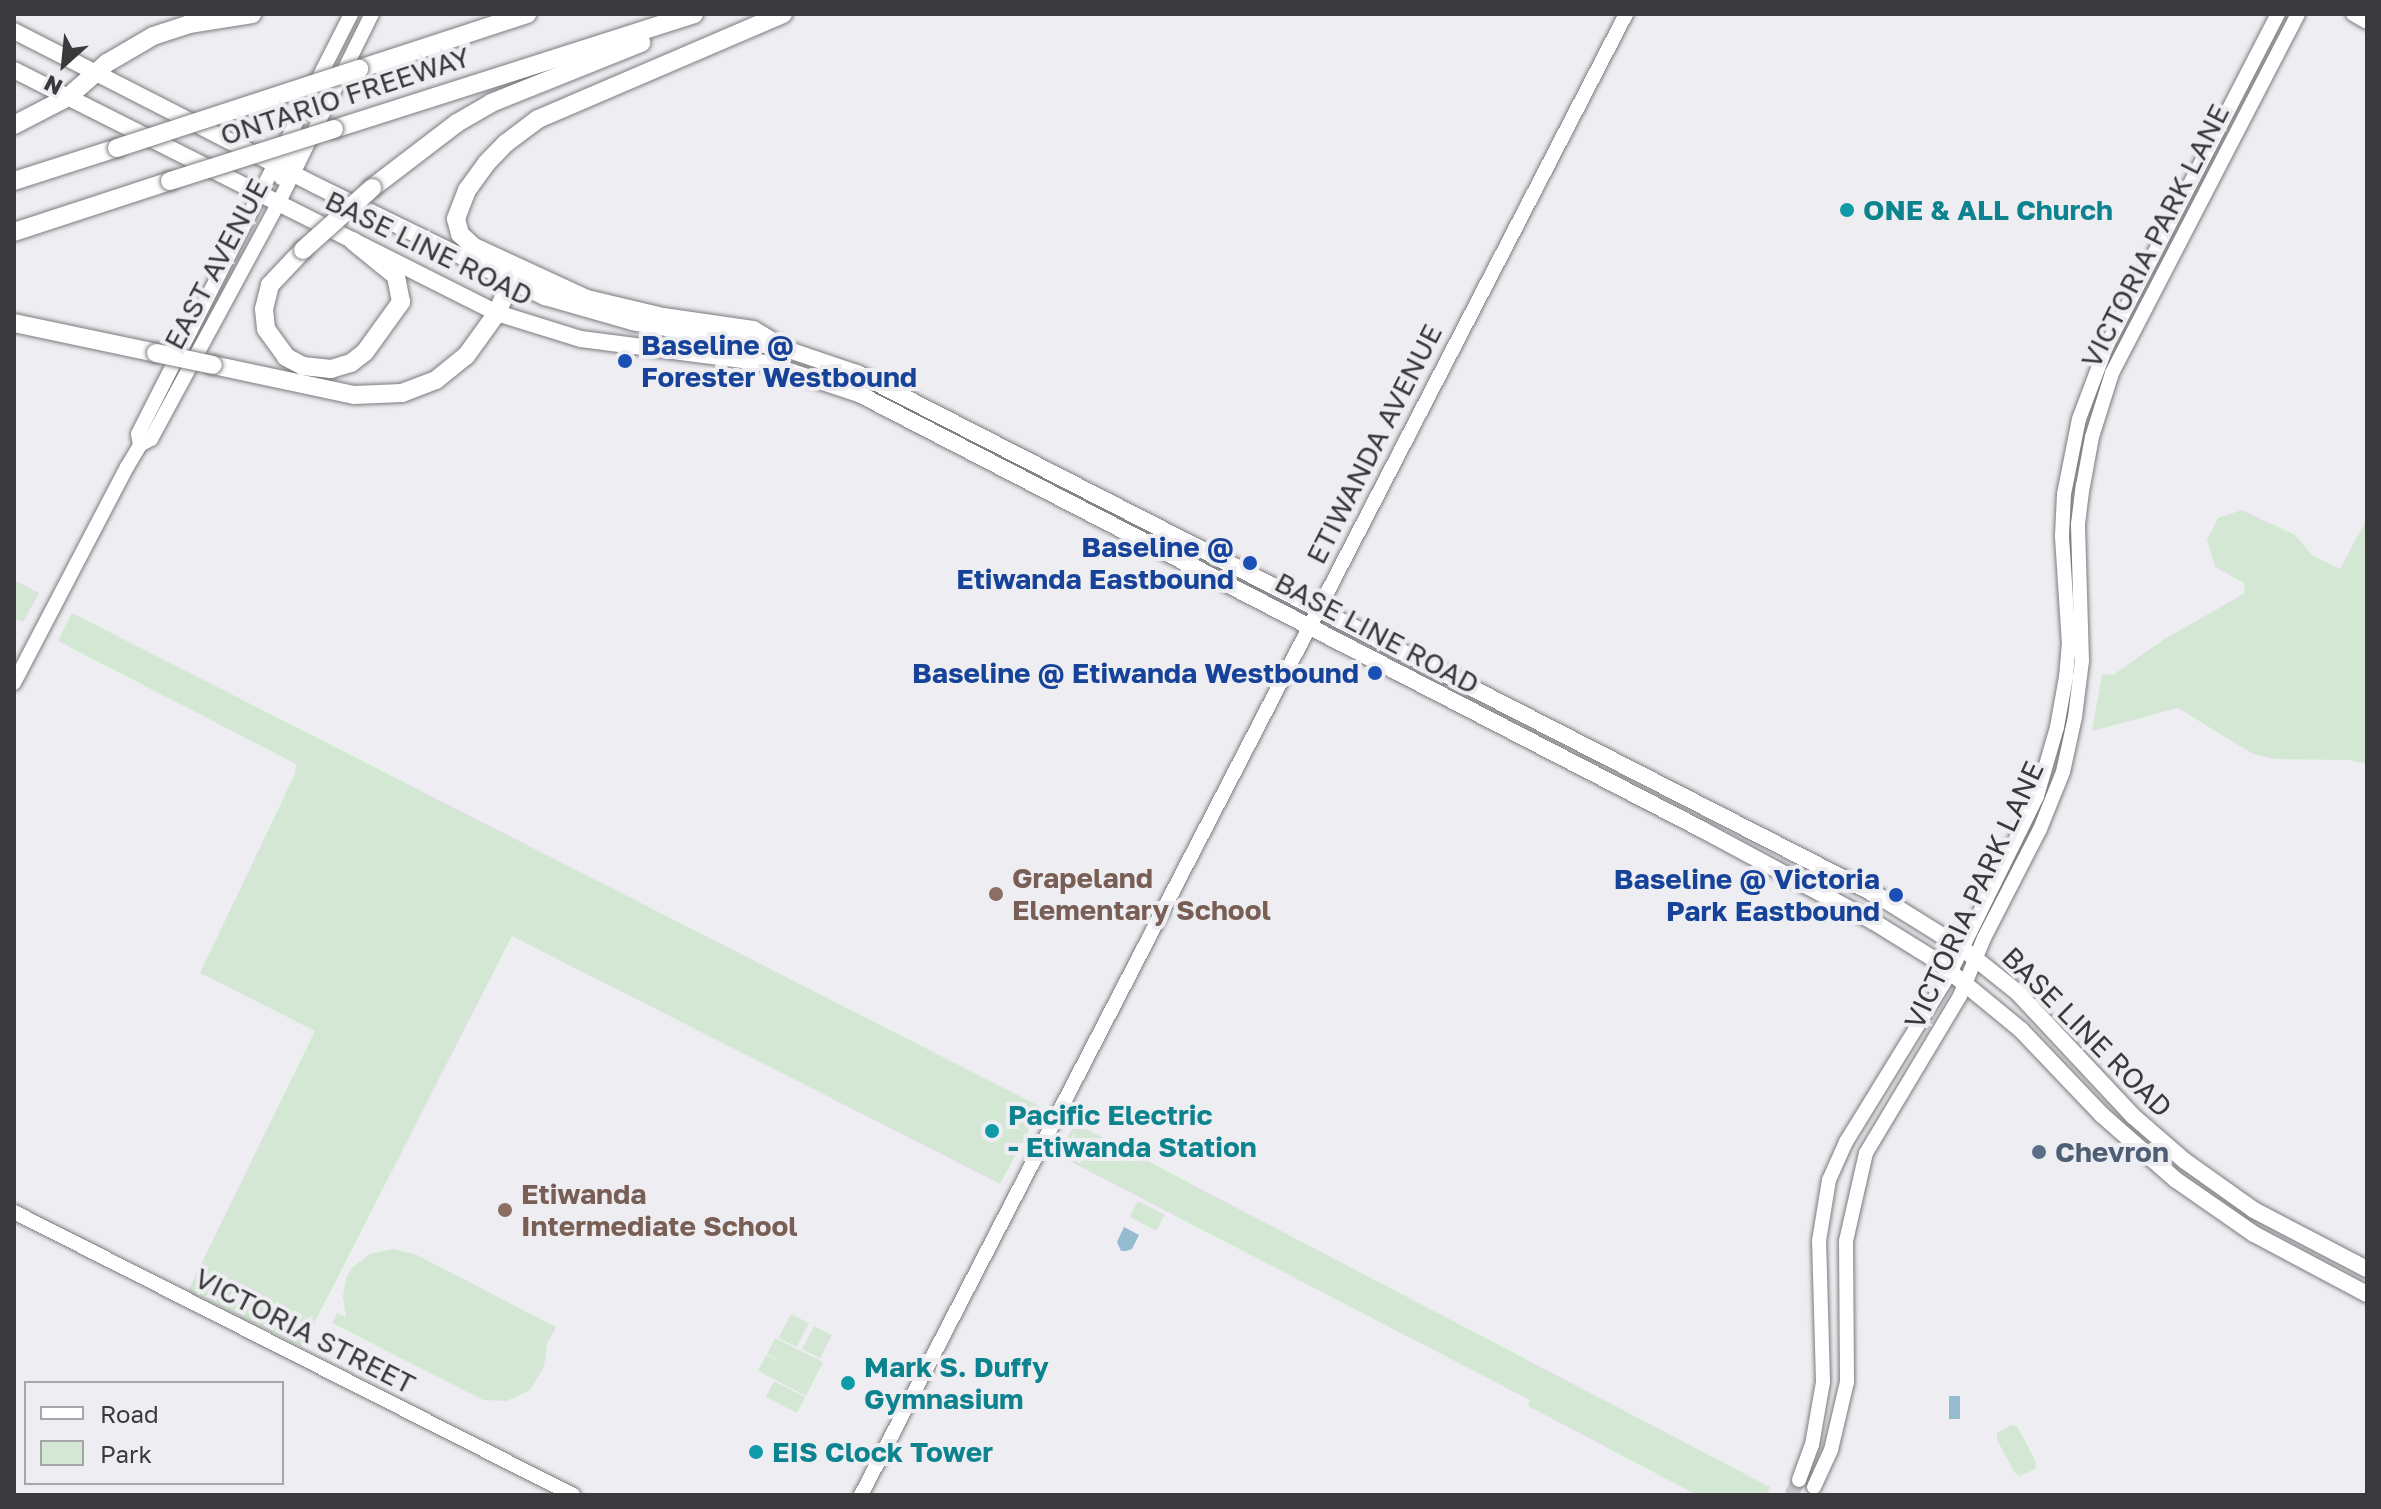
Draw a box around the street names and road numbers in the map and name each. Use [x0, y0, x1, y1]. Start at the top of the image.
street label: ONTARIO FREEWAY [216, 40, 474, 152]
street label: VICTORIA PARK LANE [2074, 99, 2236, 373]
street label: EAST AVENUE [157, 173, 275, 355]
street label: BASE LINE ROAD [320, 183, 538, 313]
street label: ETIWANDA AVENUE [1299, 319, 1449, 569]
street label: BASE LINE ROAD [1269, 565, 1485, 701]
street label: VICTORIA PARK LANE [1897, 756, 2051, 1034]
street label: BASE LINE ROAD [1995, 940, 2179, 1124]
street label: VICTORIA STREET [189, 1261, 421, 1401]

